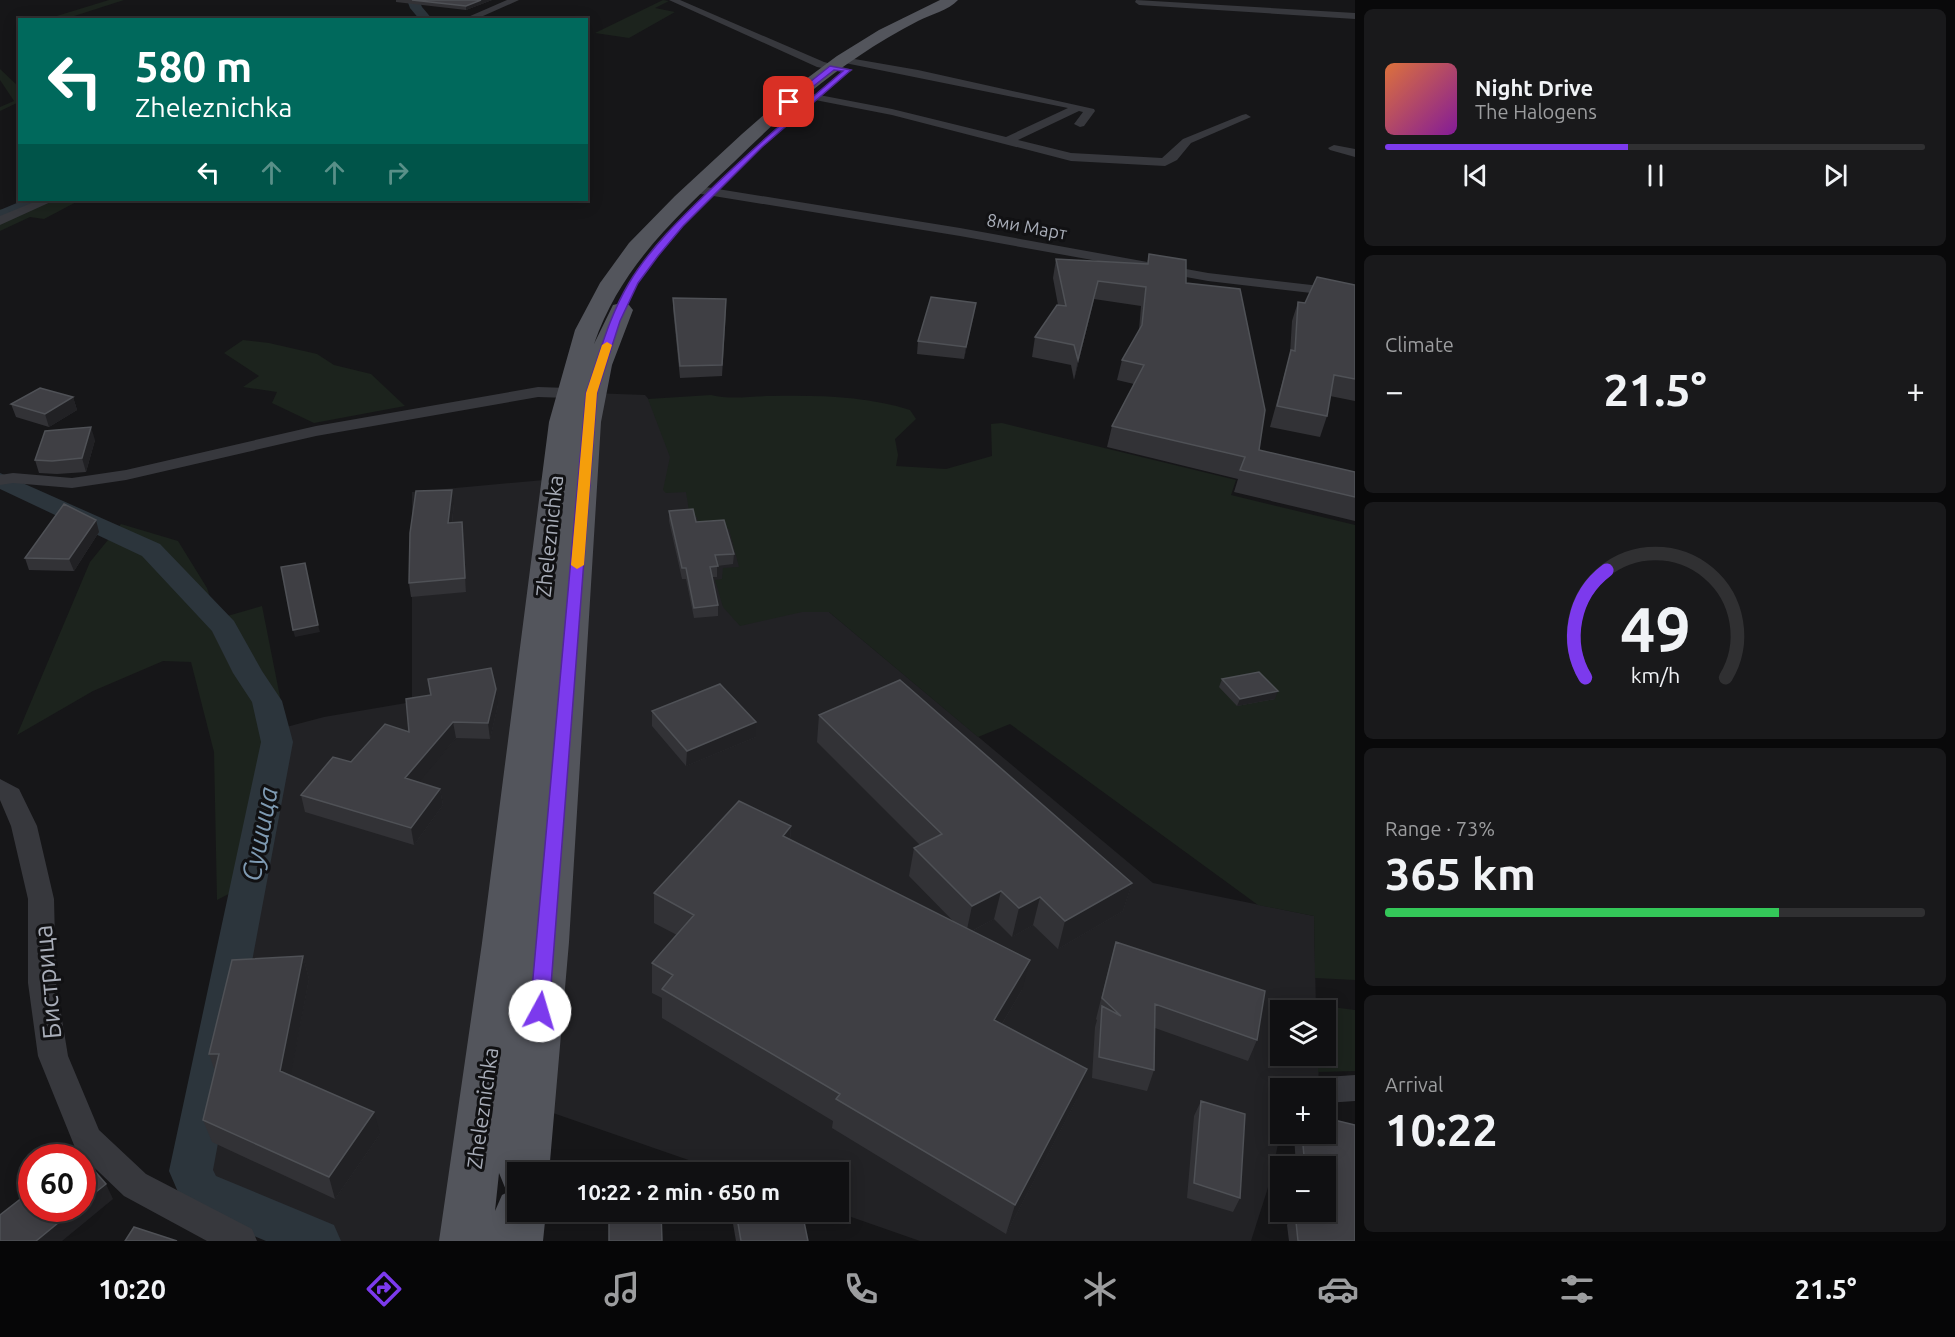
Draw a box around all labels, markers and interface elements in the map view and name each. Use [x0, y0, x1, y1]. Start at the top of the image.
icon: left [36, 42, 114, 120]
text: 580 m [135, 43, 252, 90]
text: Night Drive [1475, 75, 1593, 100]
pin [763, 76, 814, 127]
icon: arrive [772, 85, 805, 118]
text: Zheleznichka [135, 92, 292, 122]
text: The Halogens [1475, 100, 1597, 123]
icon: left [192, 156, 225, 189]
icon: ahead [255, 156, 288, 189]
icon: ahead [318, 156, 351, 189]
icon: right [381, 156, 414, 189]
icon: previous [1459, 159, 1492, 192]
icon: pause [1639, 159, 1672, 192]
icon: next [1819, 159, 1852, 192]
street label: 8ми Март [985, 209, 1069, 243]
text: Climate [1385, 333, 1454, 356]
text: 21.5° [1603, 364, 1707, 415]
text: − [1385, 372, 1404, 409]
text: + [1906, 372, 1925, 409]
street label: Zheleznichka [531, 474, 567, 598]
text: 49 [1620, 594, 1690, 664]
text: km/h [1630, 663, 1680, 687]
water label: Сушица [235, 784, 283, 884]
text: Range · 73% [1385, 817, 1495, 840]
text: 365 km [1385, 848, 1536, 899]
street label: Бистрица [28, 924, 66, 1040]
position arrow [508, 979, 572, 1043]
map controls [1270, 1000, 1336, 1222]
button: layers [1270, 1000, 1336, 1066]
street label: Zheleznichka [462, 1046, 502, 1170]
text: Arrival [1385, 1073, 1443, 1096]
button: + [1270, 1078, 1336, 1144]
text: 10:22 [1385, 1104, 1498, 1155]
speed limit sign: 60 [18, 1144, 96, 1222]
button: − [1270, 1156, 1336, 1222]
text: 10:22 · 2 min · 650 m [576, 1179, 780, 1204]
icon: directions [363, 1268, 405, 1310]
icon: music [601, 1268, 643, 1310]
icon: phone [840, 1268, 882, 1310]
icon: climate [1079, 1268, 1121, 1310]
icon: car [1317, 1268, 1359, 1310]
icon: filters [1556, 1268, 1598, 1310]
text: 10:20 [98, 1274, 166, 1304]
text: 21.5° [1795, 1274, 1857, 1304]

